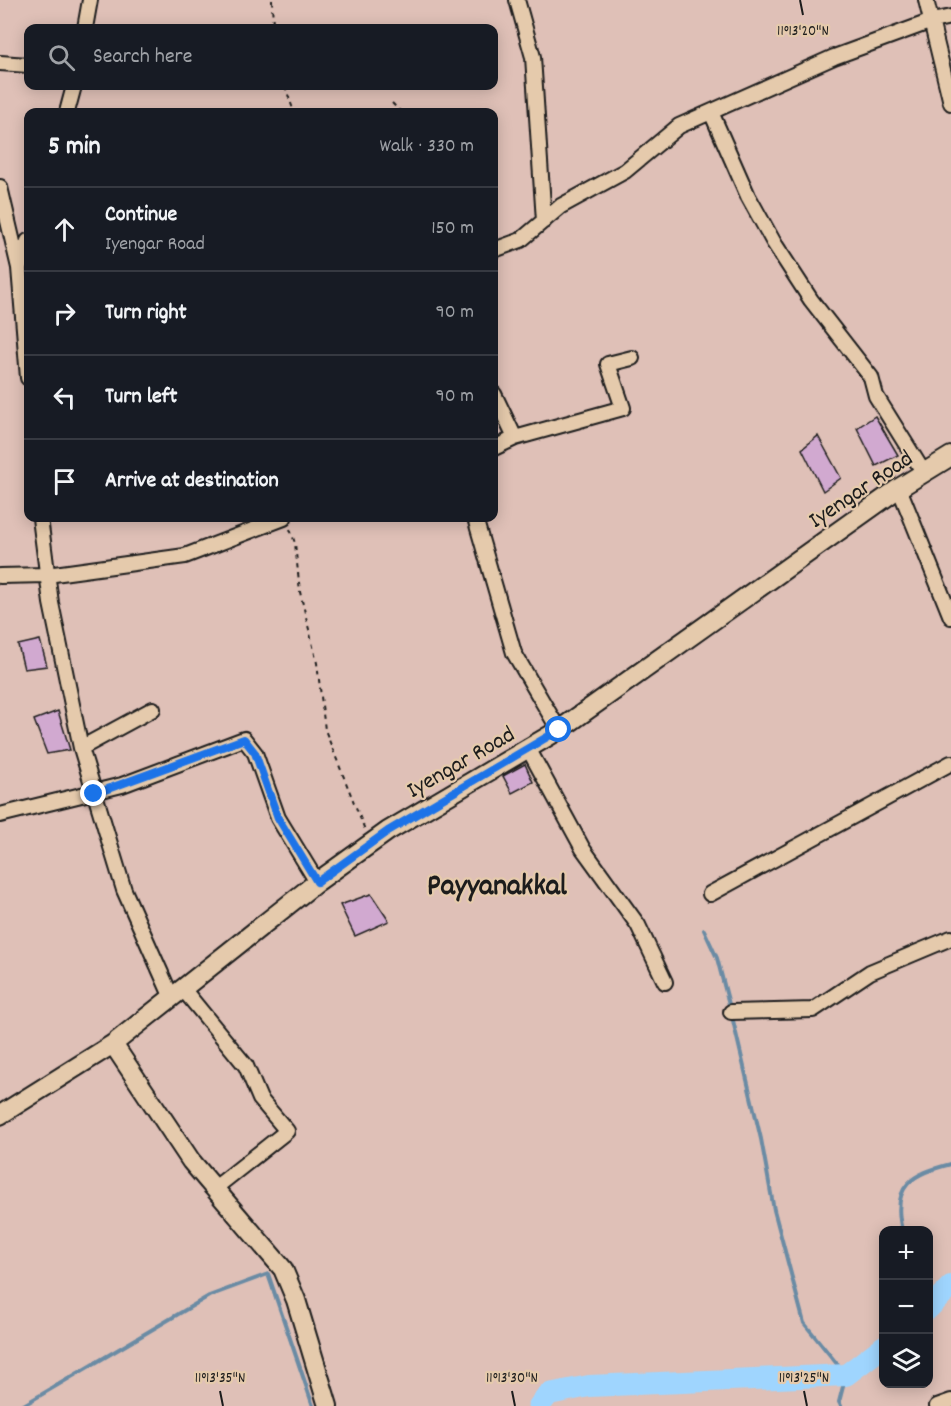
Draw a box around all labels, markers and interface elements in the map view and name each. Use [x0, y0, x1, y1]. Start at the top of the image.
text: 11°13'20"N [777, 21, 829, 43]
search box [24, 24, 498, 90]
icon: search [45, 41, 78, 74]
text: Search here [93, 42, 192, 73]
text: 5 min [48, 129, 101, 166]
text: Walk · 330 m [379, 133, 474, 161]
text: Continue [105, 200, 177, 231]
icon: ahead [48, 213, 81, 246]
text: 150 m [431, 215, 474, 243]
text: Iyengar Road [105, 231, 205, 259]
icon: right [48, 297, 81, 330]
text: Turn right [105, 298, 187, 329]
text: 90 m [436, 299, 474, 327]
icon: left [48, 381, 81, 414]
text: Turn left [105, 382, 177, 413]
text: 90 m [436, 383, 474, 411]
street label: Iyengar Road [802, 443, 921, 538]
icon: arrive [48, 465, 81, 498]
text: Arrive at destination [105, 466, 279, 497]
route start [545, 716, 571, 742]
street label: Iyengar Road [401, 719, 522, 808]
route end [80, 780, 106, 806]
district label: Payyanakkal [427, 867, 568, 910]
map controls [879, 1226, 933, 1388]
button: + [879, 1226, 933, 1280]
button: − [879, 1280, 933, 1334]
button: layers [879, 1334, 933, 1388]
text: 11°13'35"N [195, 1368, 245, 1390]
text: 11°13'30"N [486, 1368, 538, 1390]
text: 11°13'25"N [779, 1368, 829, 1390]

